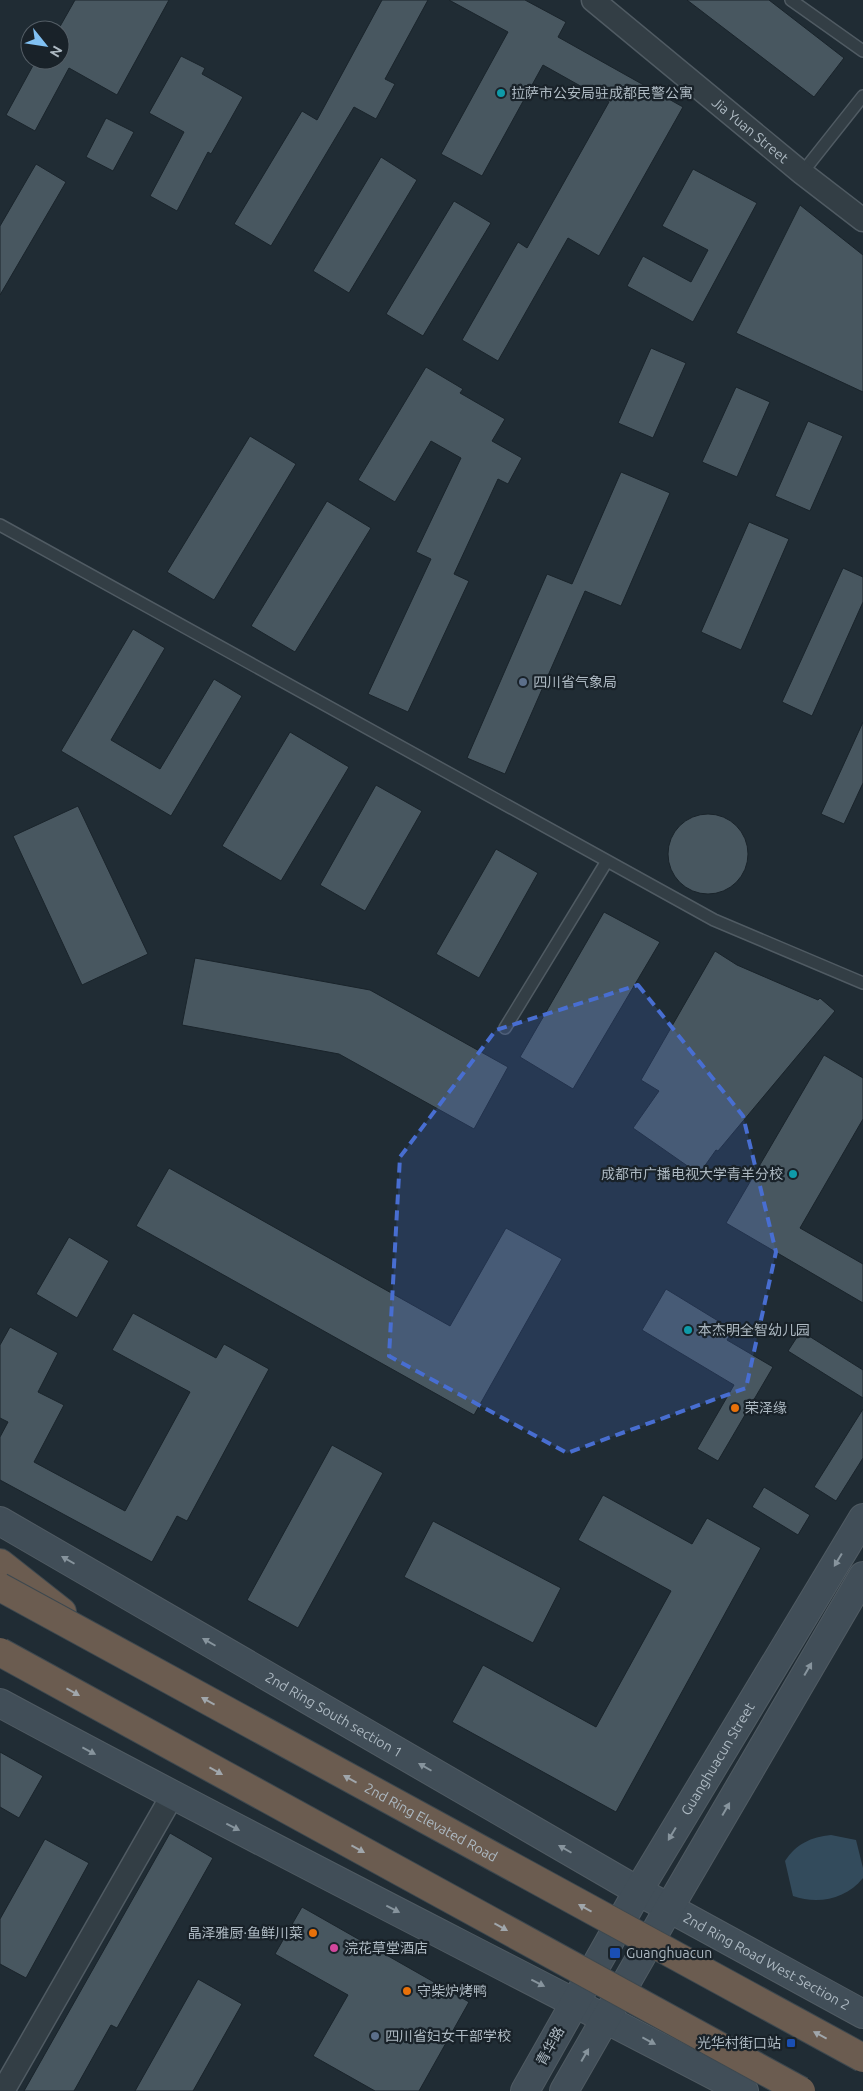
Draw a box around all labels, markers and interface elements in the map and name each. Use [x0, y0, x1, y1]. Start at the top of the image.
north arrow [20, 20, 70, 70]
text: N [47, 43, 66, 60]
place label: 拉萨市公安局驻成都民警公寓 [511, 85, 693, 101]
marker: 拉萨市公安局驻成都民警公寓 [495, 87, 507, 99]
street label: Jia Yuan Street [709, 94, 792, 167]
place label: 四川省气象局 [533, 674, 617, 690]
marker: 四川省气象局 [517, 676, 529, 688]
place label: 成都市广播电视大学青羊分校 [601, 1166, 783, 1182]
marker: 成都市广播电视大学青羊分校 [787, 1168, 799, 1180]
place label: 本杰明全智幼儿园 [698, 1322, 810, 1338]
marker: 本杰明全智幼儿园 [682, 1324, 694, 1336]
place label: 荣泽缘 [745, 1400, 787, 1416]
marker: 荣泽缘 [729, 1402, 741, 1414]
one-way arrow [833, 1553, 842, 1566]
one-way arrow [61, 1556, 76, 1564]
one-way arrow [202, 1637, 215, 1646]
one-way arrow [804, 1662, 813, 1676]
street label: 2nd Ring South section 1 [263, 1669, 405, 1761]
one-way arrow [67, 1688, 80, 1697]
one-way arrow [201, 1696, 215, 1705]
street label: Guanghuacun Street [678, 1699, 758, 1818]
one-way arrow [82, 1747, 96, 1755]
one-way arrow [417, 1763, 432, 1771]
one-way arrow [209, 1766, 223, 1775]
one-way arrow [343, 1775, 358, 1783]
street label: 2nd Ring Elevated Road [362, 1780, 500, 1865]
one-way arrow [722, 1803, 731, 1816]
one-way arrow [225, 1823, 240, 1831]
one-way arrow [668, 1827, 677, 1840]
one-way arrow [559, 1844, 572, 1853]
one-way arrow [351, 1845, 366, 1853]
one-way arrow [578, 1903, 592, 1912]
one-way arrow [386, 1905, 400, 1913]
street label: 2nd Ring Road West Section 2 [680, 1909, 853, 2013]
one-way arrow [493, 1923, 508, 1931]
place label: 晶泽雅厨·鱼鲜川菜 [188, 1925, 303, 1941]
marker: 晶泽雅厨·鱼鲜川菜 [307, 1927, 319, 1939]
place label: 浣花草堂酒店 [344, 1940, 428, 1956]
marker: 浣花草堂酒店 [328, 1942, 340, 1954]
place label: Guanghuacun [626, 1945, 712, 1961]
marker: Guanghuacun [608, 1946, 622, 1960]
one-way arrow [530, 1979, 545, 1987]
place label: 守柴炉烤鸭 [417, 1983, 487, 1999]
marker: 守柴炉烤鸭 [401, 1985, 413, 1997]
street label: 青华路 [533, 2024, 567, 2068]
place label: 四川省妇女干部学校 [385, 2028, 511, 2044]
marker: 四川省妇女干部学校 [369, 2030, 381, 2042]
one-way arrow [813, 2031, 827, 2039]
place label: 光华村街口站 [697, 2035, 781, 2051]
one-way arrow [642, 2037, 656, 2045]
marker: 光华村街口站 [785, 2037, 797, 2049]
one-way arrow [581, 2047, 589, 2062]

